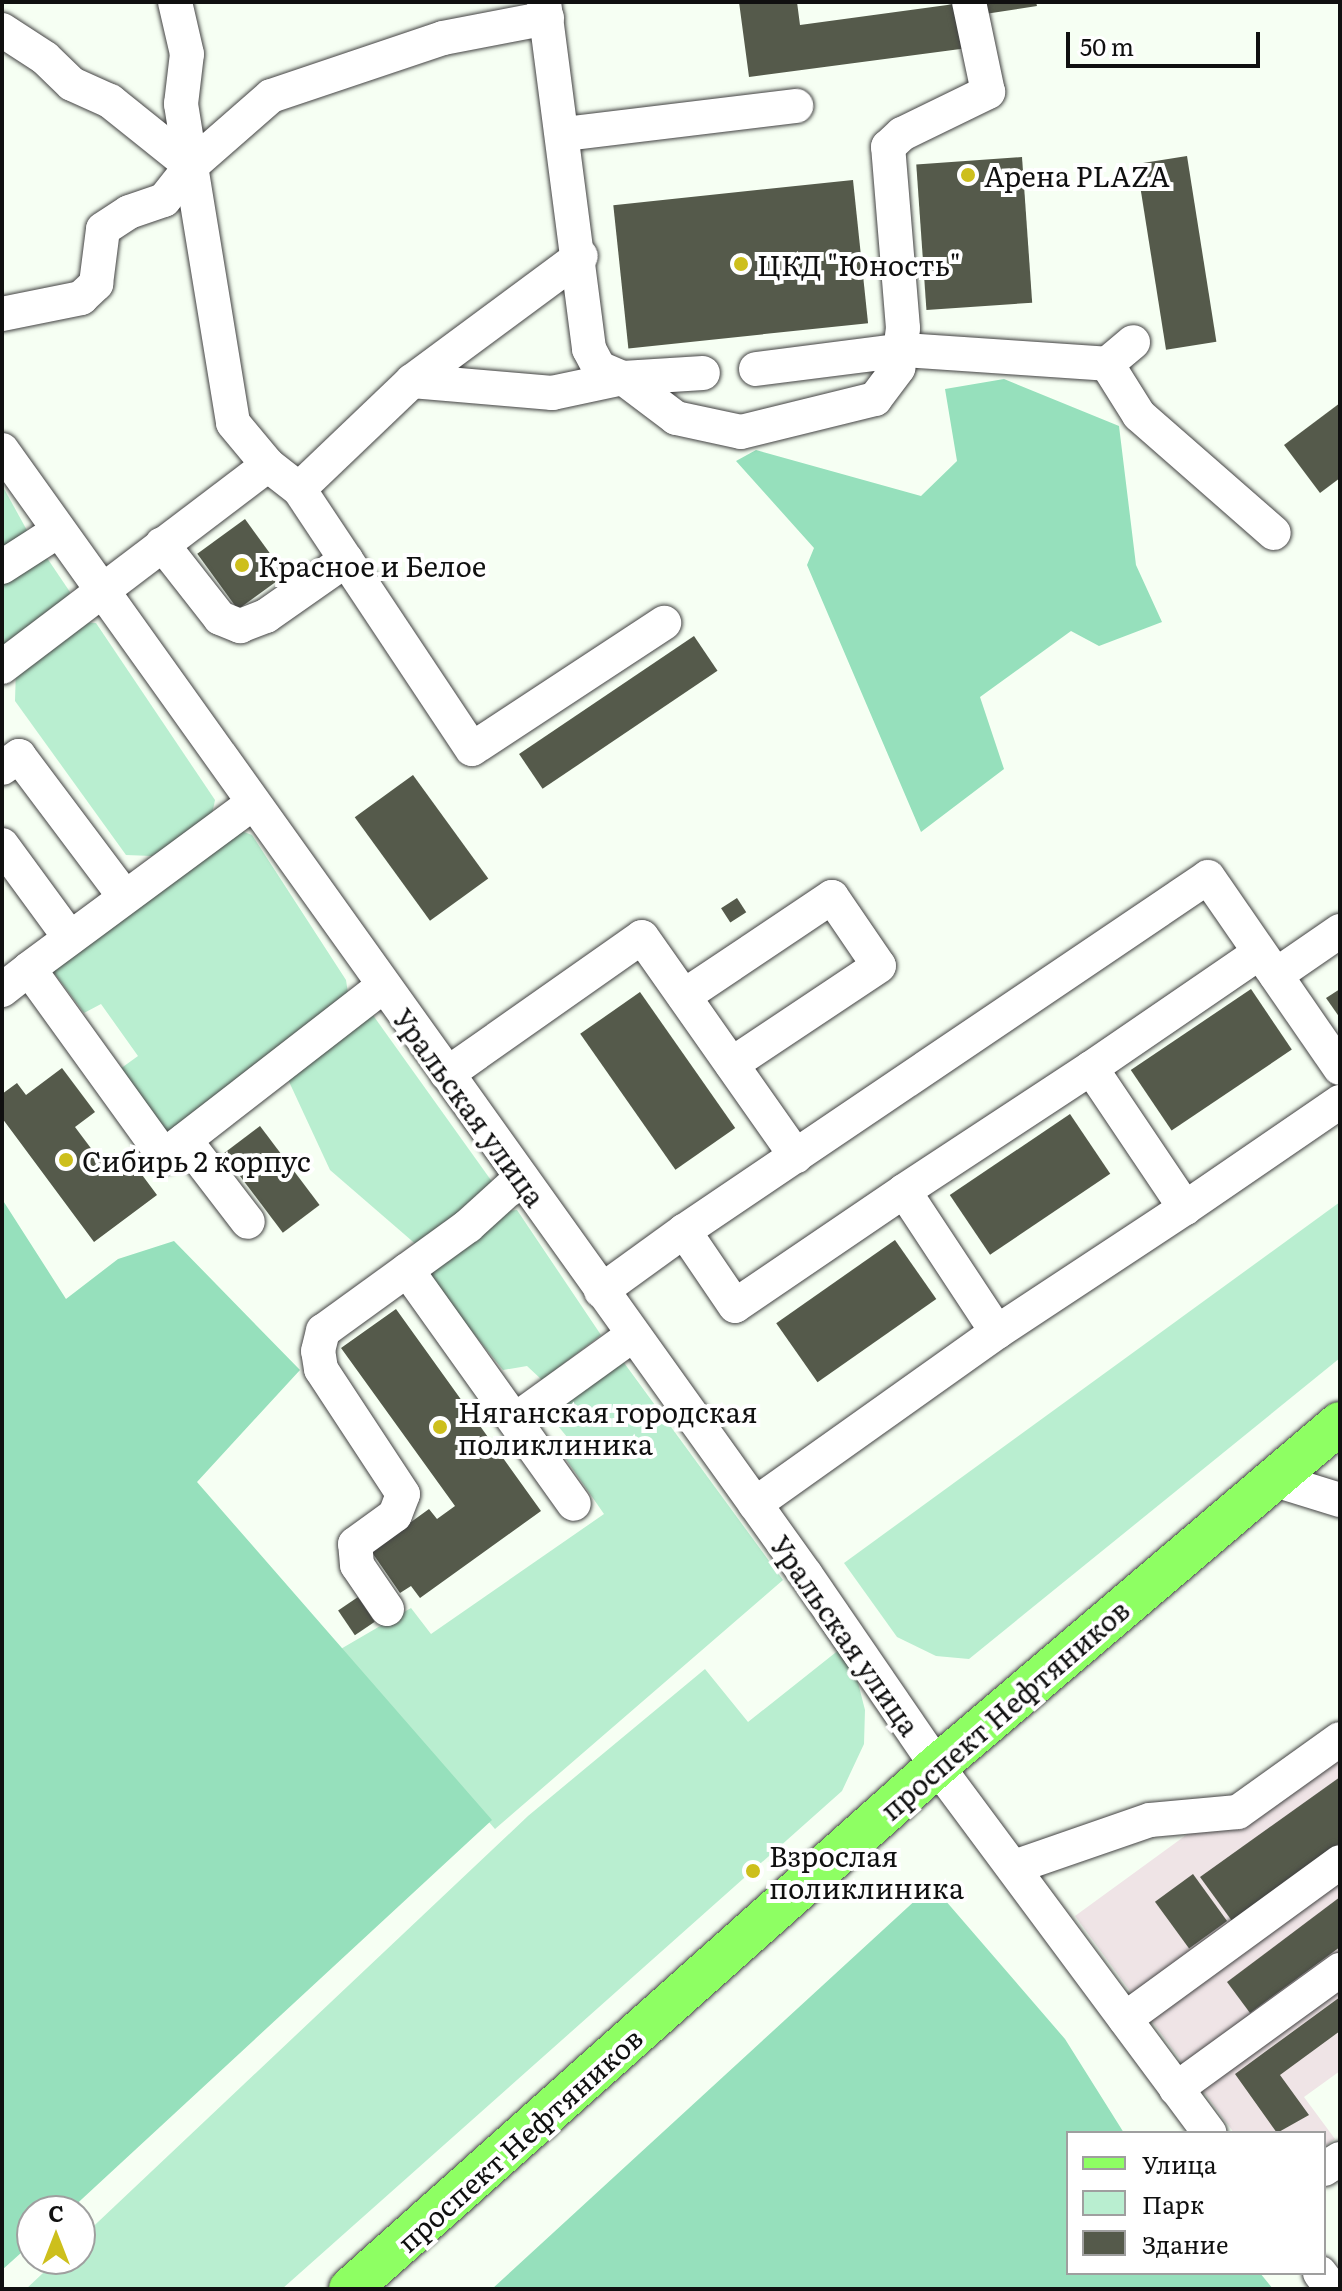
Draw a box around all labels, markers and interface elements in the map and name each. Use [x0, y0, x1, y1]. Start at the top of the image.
scale bar [1070, 16, 1264, 66]
text: 50 m [1080, 28, 1134, 63]
place label: Арена PLAZA [984, 158, 1170, 192]
marker: Арена PLAZA [959, 166, 977, 184]
place label: ЦКД "Юность" [757, 247, 961, 281]
marker: ЦКД "Юность" [732, 255, 750, 273]
place label: Красное и Белое [258, 548, 486, 582]
marker: Красное и Белое [233, 556, 251, 574]
street label: Уральская улица [387, 1001, 553, 1213]
place label: Сибирь 2 корпус [82, 1143, 311, 1177]
marker: Сибирь 2 корпус [57, 1151, 75, 1169]
place label: Няганская городская поликлиника [458, 1394, 758, 1460]
marker: Няганская городская поликлиника [429, 1416, 451, 1438]
street label: Уральская улица [764, 1528, 928, 1742]
street label: проспект Нефтяников [873, 1592, 1135, 1826]
place label: Взрослая поликлиника [769, 1838, 964, 1904]
marker: Взрослая поликлиника [744, 1862, 762, 1880]
street label: проспект Нефтяников [389, 2020, 649, 2258]
legend [1066, 2131, 1326, 2275]
text: Улица [1142, 2146, 1217, 2181]
text: Парк [1142, 2186, 1204, 2221]
north arrow [16, 2195, 96, 2275]
text: С [48, 2196, 64, 2229]
text: Здание [1142, 2226, 1228, 2261]

